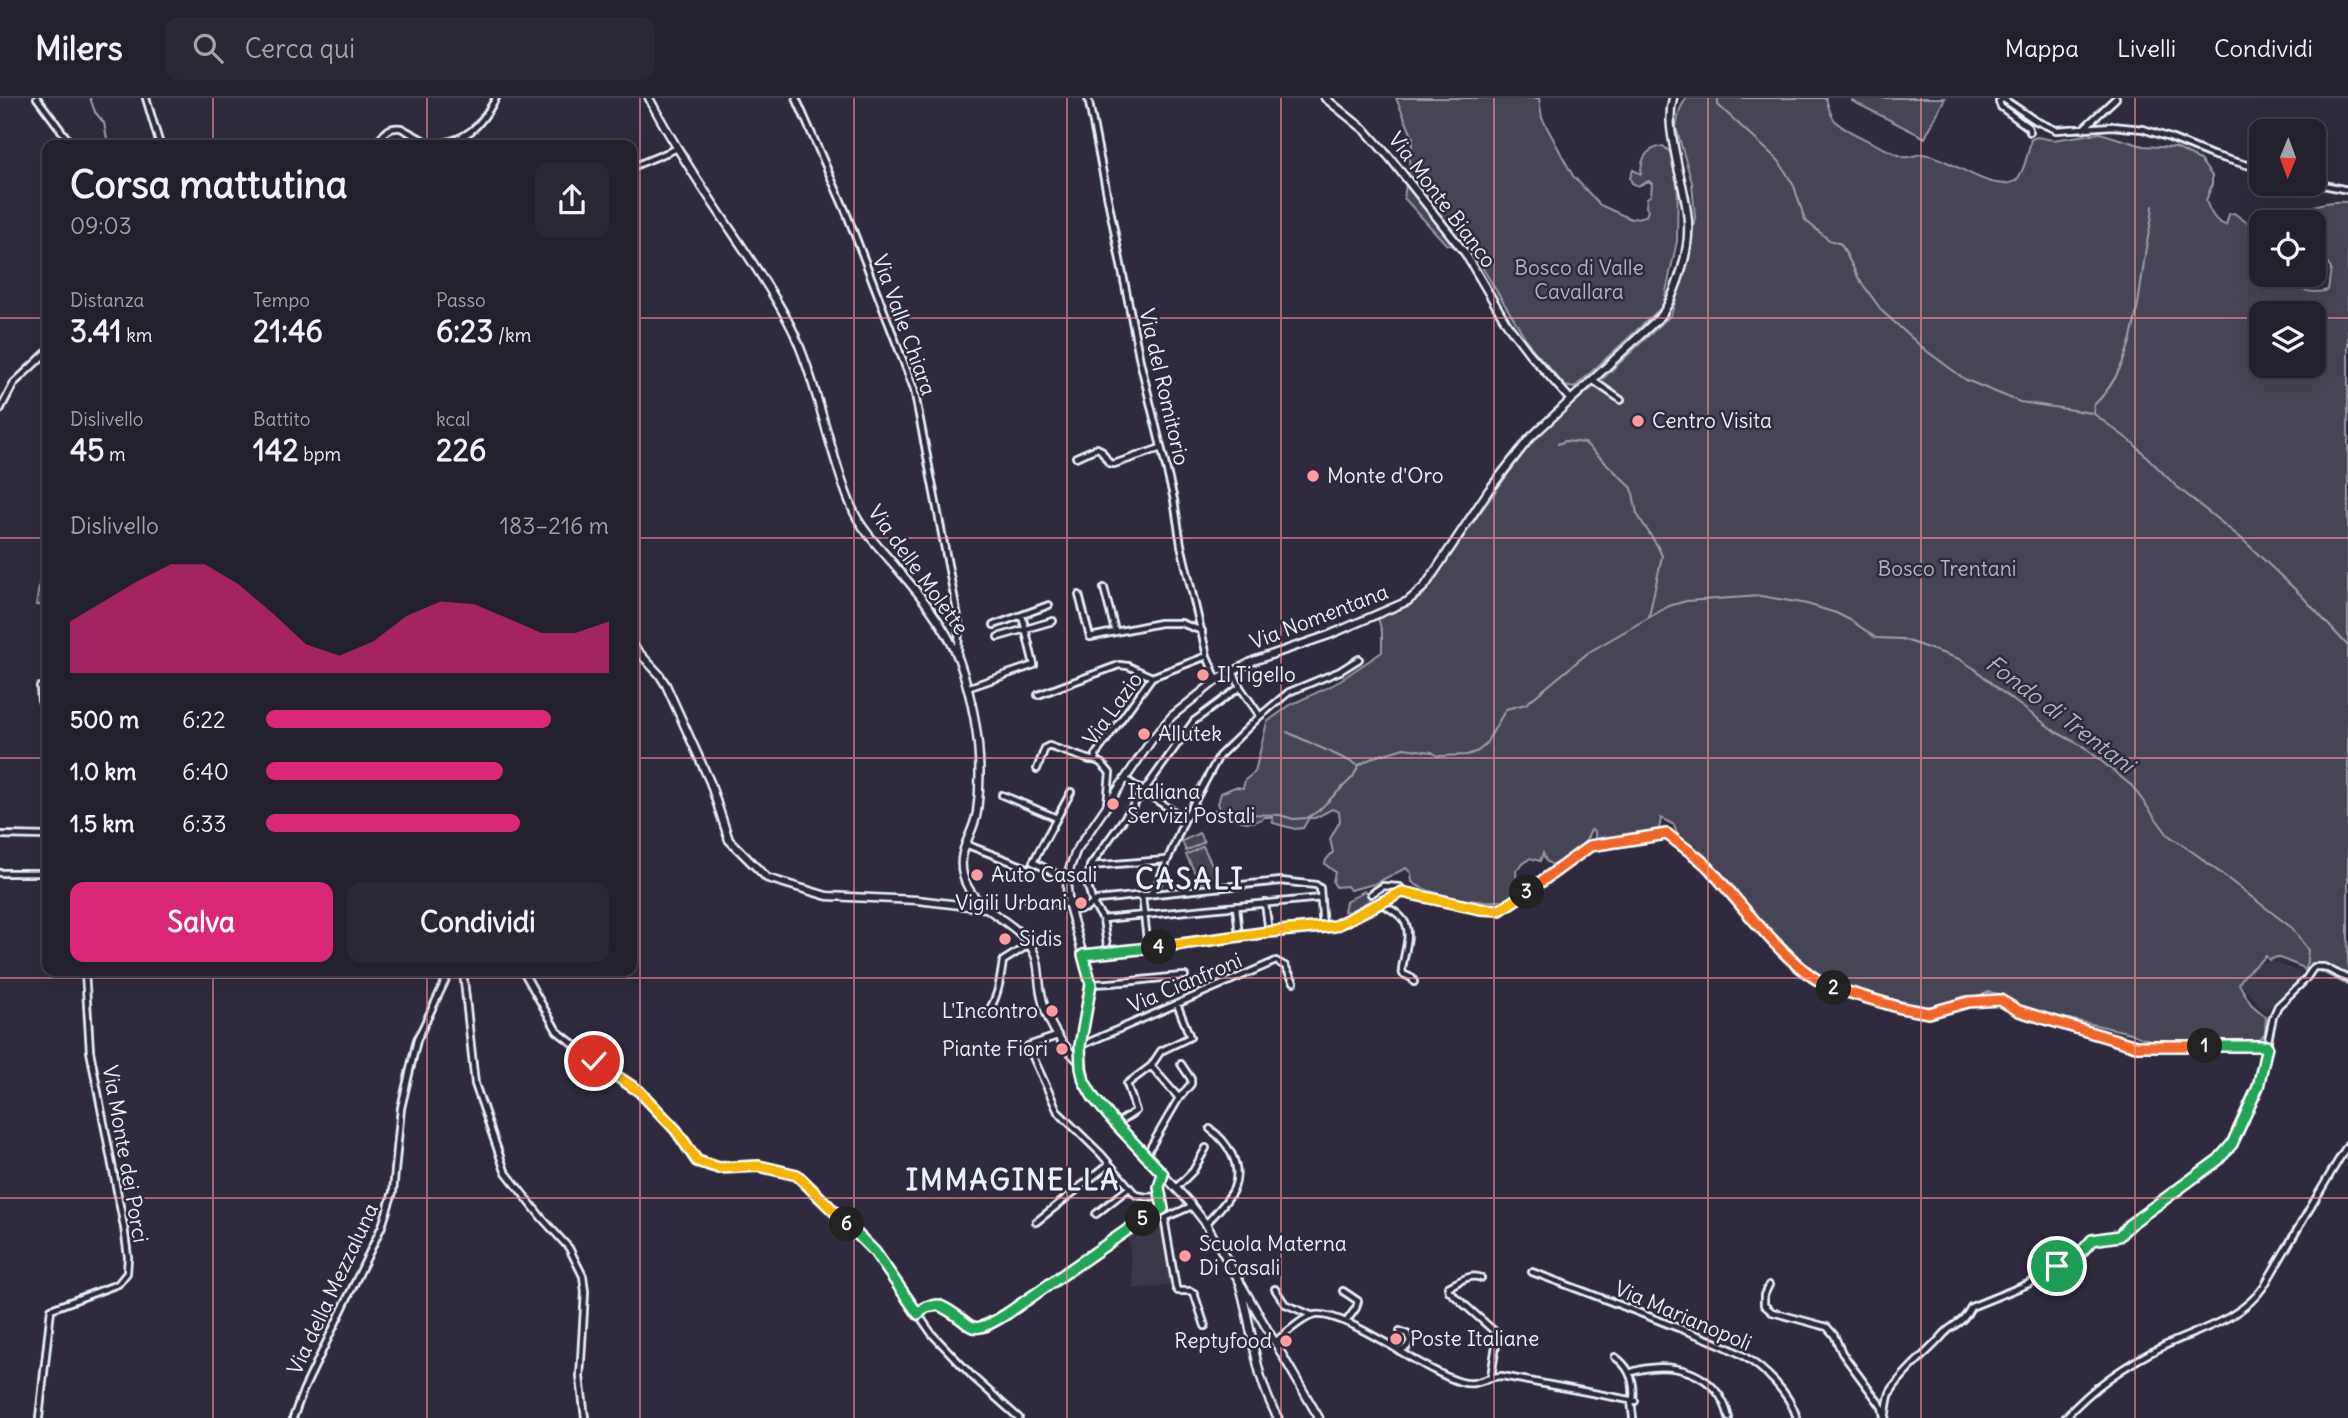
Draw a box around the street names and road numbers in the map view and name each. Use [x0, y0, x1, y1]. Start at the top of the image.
street label: Via Monte Bianco [1382, 126, 1502, 273]
street label: Via Valle Chiara [867, 251, 942, 399]
street label: Via del Romitorio [1133, 306, 1196, 468]
street label: Via delle Molette [862, 499, 975, 640]
street label: Via Nomentana [1246, 578, 1392, 655]
street label: Via Lazio [1077, 667, 1148, 751]
street label: Via Cianfroni [1124, 946, 1246, 1019]
street label: Via Monte dei Porci [97, 1063, 154, 1245]
street label: Via della Mezzaluna [281, 1199, 384, 1379]
street label: Via Marianopoli [1611, 1275, 1756, 1357]

